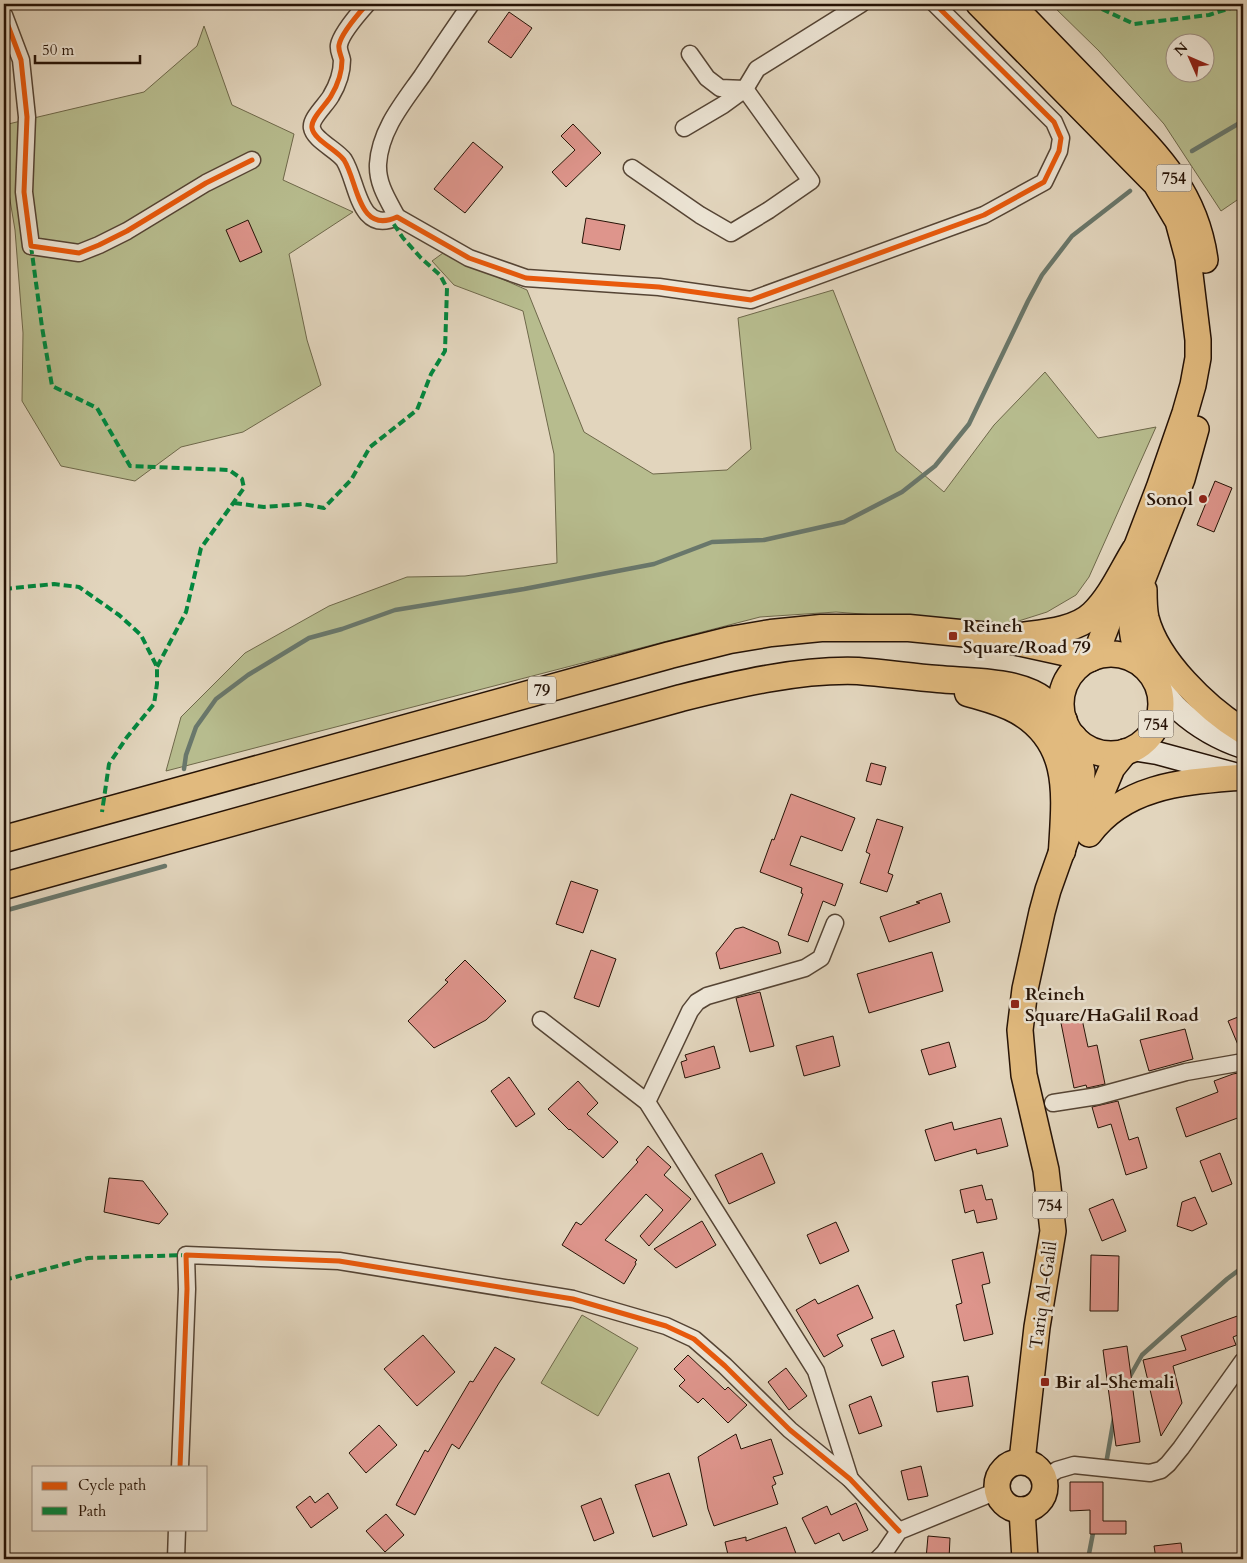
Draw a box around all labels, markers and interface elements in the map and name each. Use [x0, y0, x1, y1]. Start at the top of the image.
scale bar [35, 32, 140, 64]
north arrow [1164, 32, 1214, 82]
text: N [1170, 38, 1192, 60]
text: 50 m [42, 40, 74, 60]
road number: 754 [1156, 164, 1192, 192]
place label: Sonol [1146, 487, 1193, 512]
marker: Sonol [1197, 493, 1209, 505]
place label: Reineh Square/Road 79 [963, 614, 1091, 660]
marker: Reineh Square/Road 79 [947, 630, 959, 642]
road number: 79 [528, 676, 556, 704]
road number: 754 [1138, 711, 1174, 738]
place label: Reineh Square/HaGalil Road [1025, 982, 1200, 1028]
marker: Reineh Square/HaGalil Road [1009, 998, 1021, 1010]
road number: 754 [1032, 1192, 1068, 1218]
street label: Tariq Al-Galil [1024, 1239, 1063, 1351]
place label: Bir al-Shemali [1055, 1370, 1175, 1395]
marker: Bir al-Shemali [1039, 1376, 1051, 1388]
legend [32, 1466, 208, 1530]
text: Cycle path [78, 1475, 147, 1495]
text: Path [78, 1501, 107, 1521]

